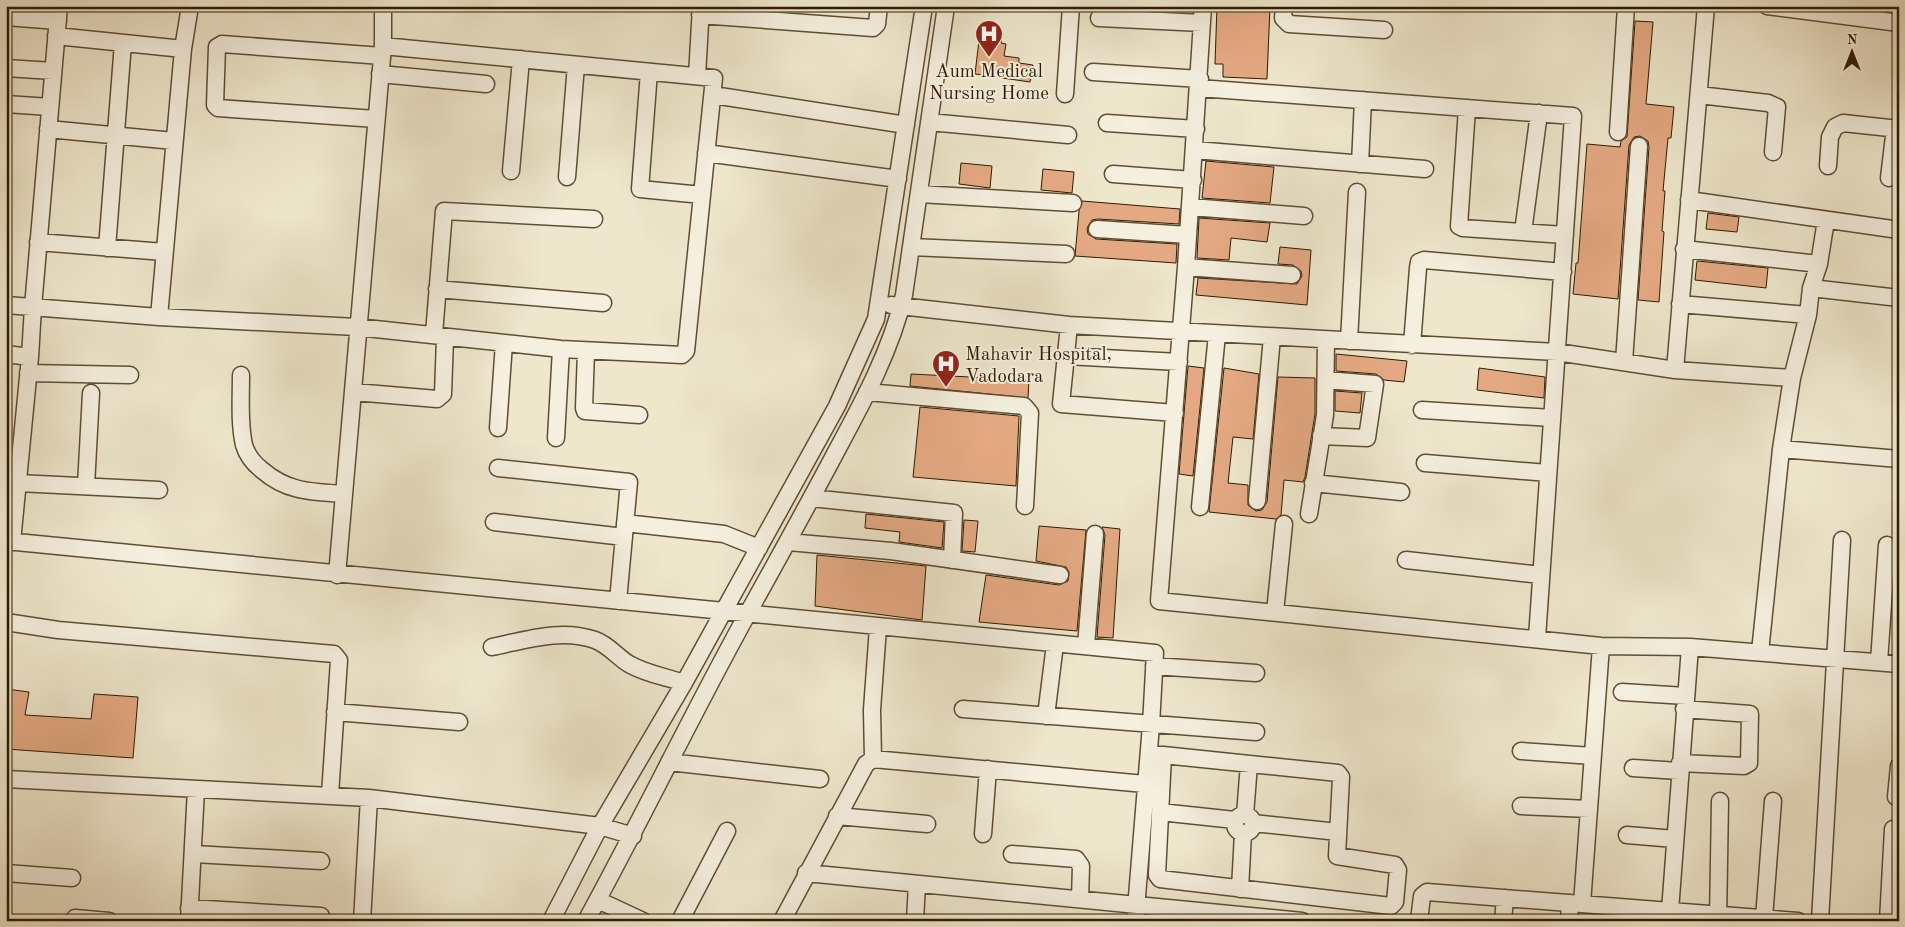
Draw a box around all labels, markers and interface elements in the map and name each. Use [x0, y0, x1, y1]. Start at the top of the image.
hospital icon: Aum Medical Nursing Home [974, 19, 1004, 58]
north arrow [1828, 28, 1878, 78]
text: N [1847, 33, 1858, 47]
place label: Aum Medical Nursing Home [929, 63, 1049, 104]
place label: Mahavir Hospital, Vadodara [965, 346, 1112, 387]
hospital icon: Mahavir Hospital, Vadodara [931, 349, 961, 388]

